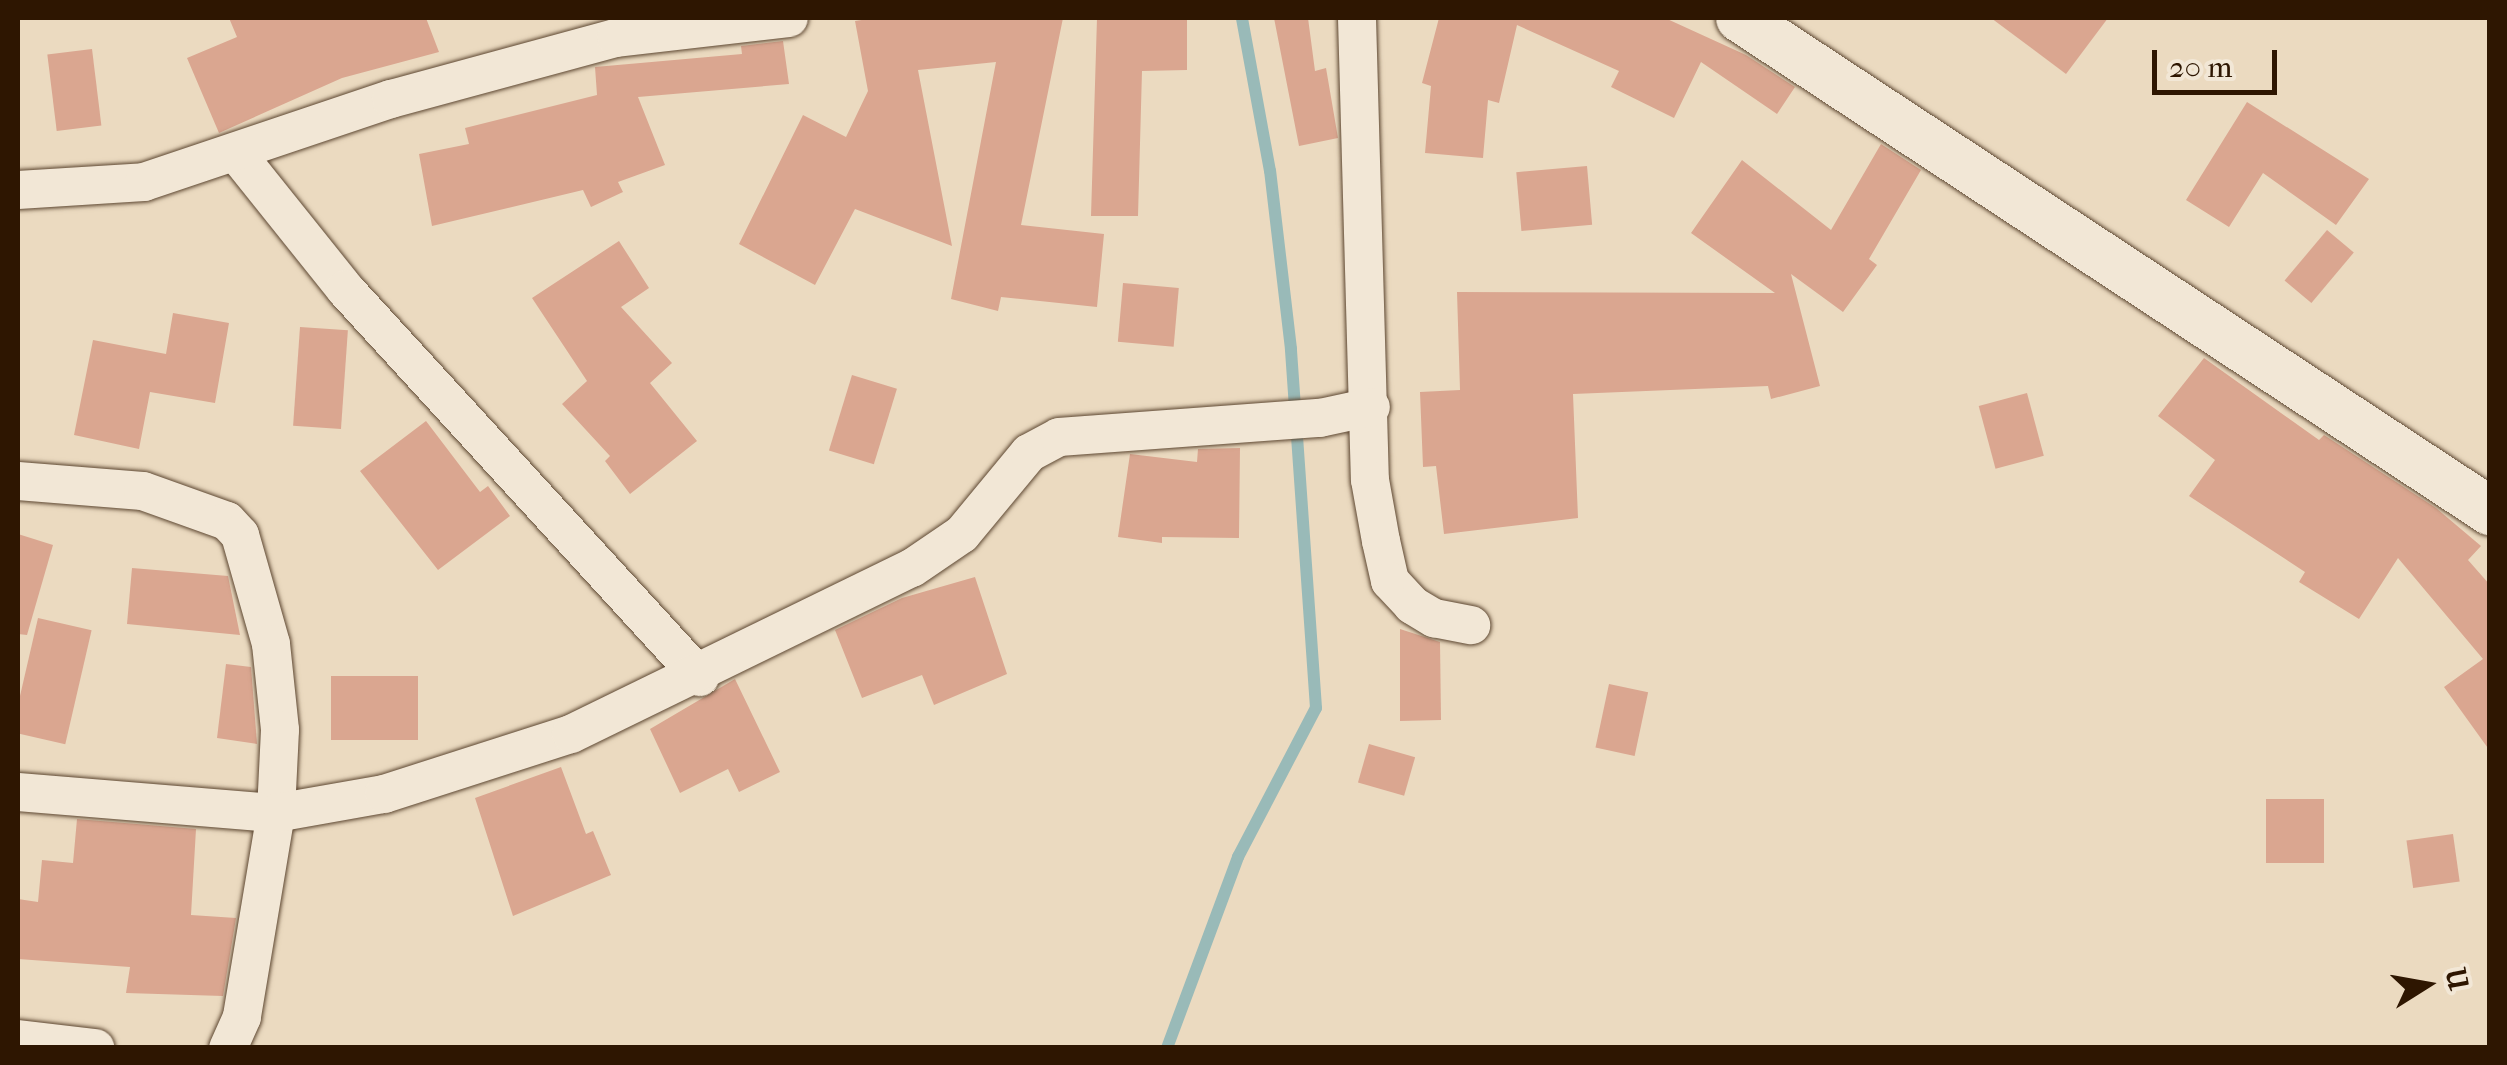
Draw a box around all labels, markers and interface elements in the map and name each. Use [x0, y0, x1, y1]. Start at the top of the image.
scale bar [2157, 30, 2282, 92]
text: 20 m [2169, 50, 2232, 85]
north arrow [2377, 935, 2477, 1035]
text: U [2439, 965, 2475, 993]

